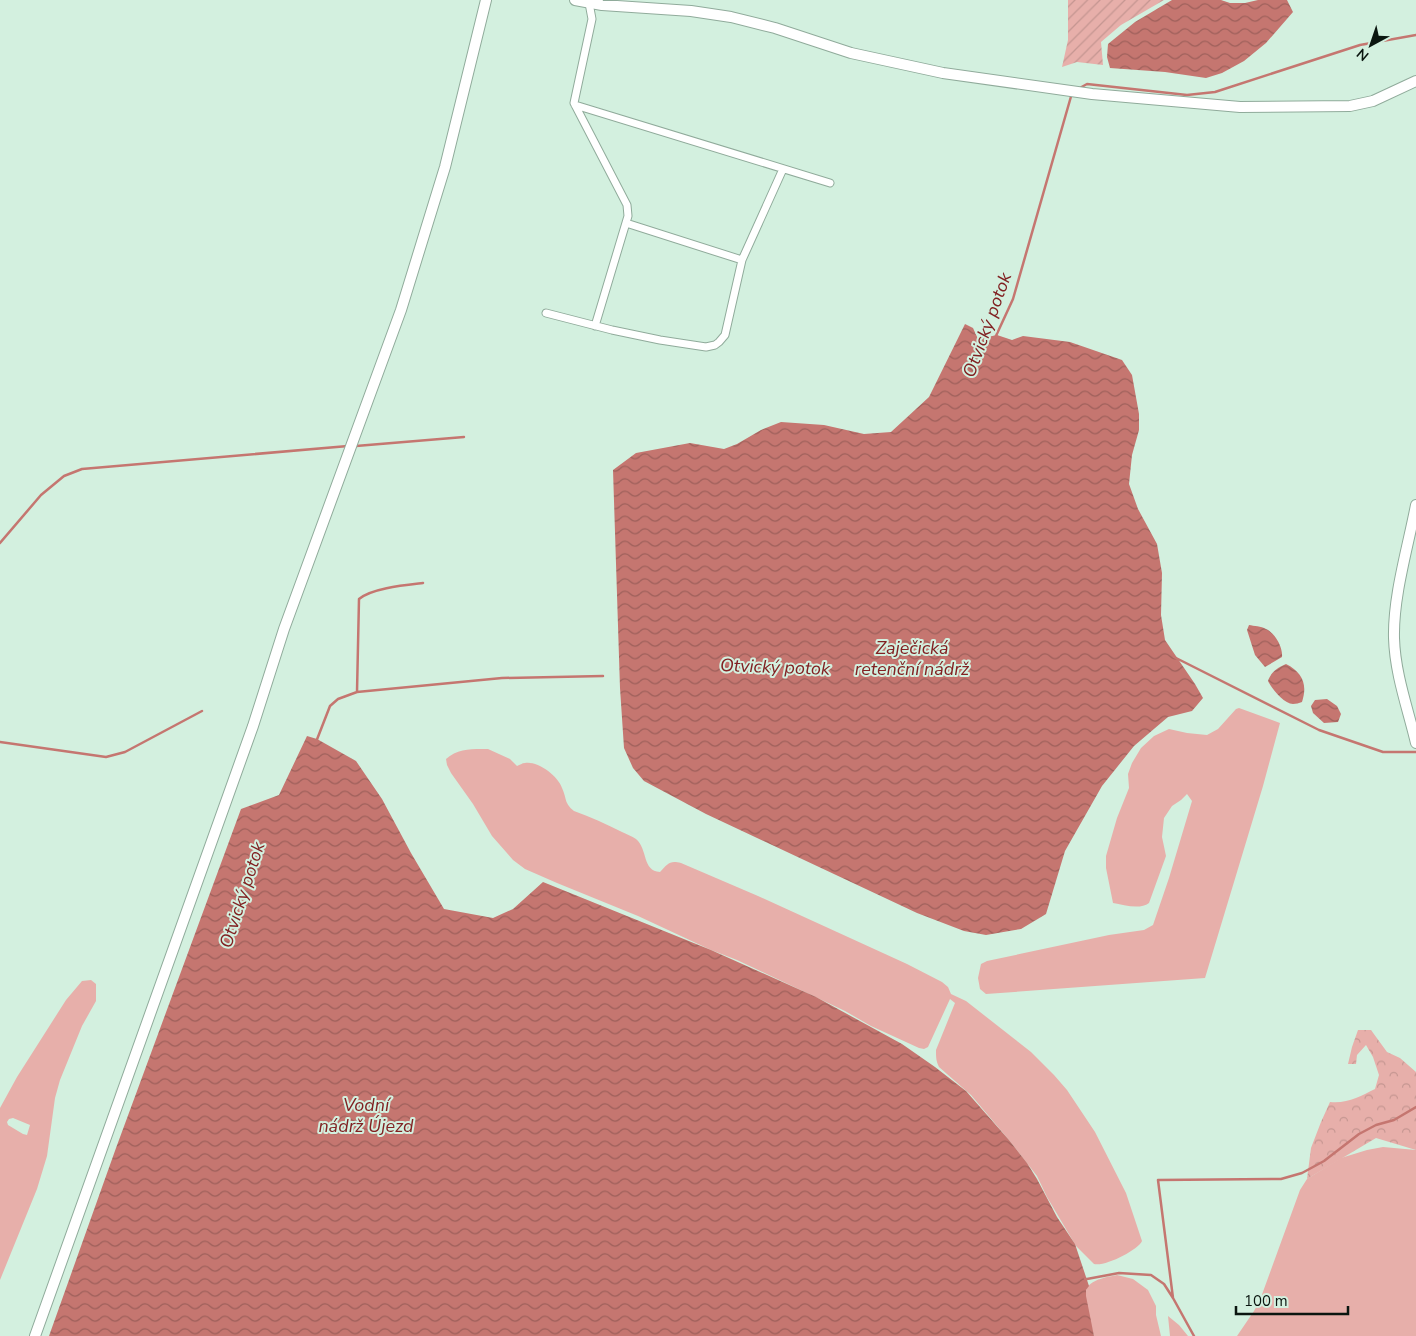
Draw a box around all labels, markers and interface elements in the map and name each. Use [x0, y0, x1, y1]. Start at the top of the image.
north arrow [1346, 20, 1396, 70]
text: N [1353, 44, 1373, 65]
water label: Otvický potok [957, 268, 1017, 381]
water label: Zaječická retenční nádrž [855, 636, 970, 681]
water label: Otvický potok [720, 653, 831, 681]
water label: Otvický potok [214, 838, 271, 951]
water label: Vodní nádrž Újezd [318, 1093, 414, 1138]
scale bar [1236, 1284, 1348, 1316]
text: 100 m [1244, 1291, 1288, 1311]

